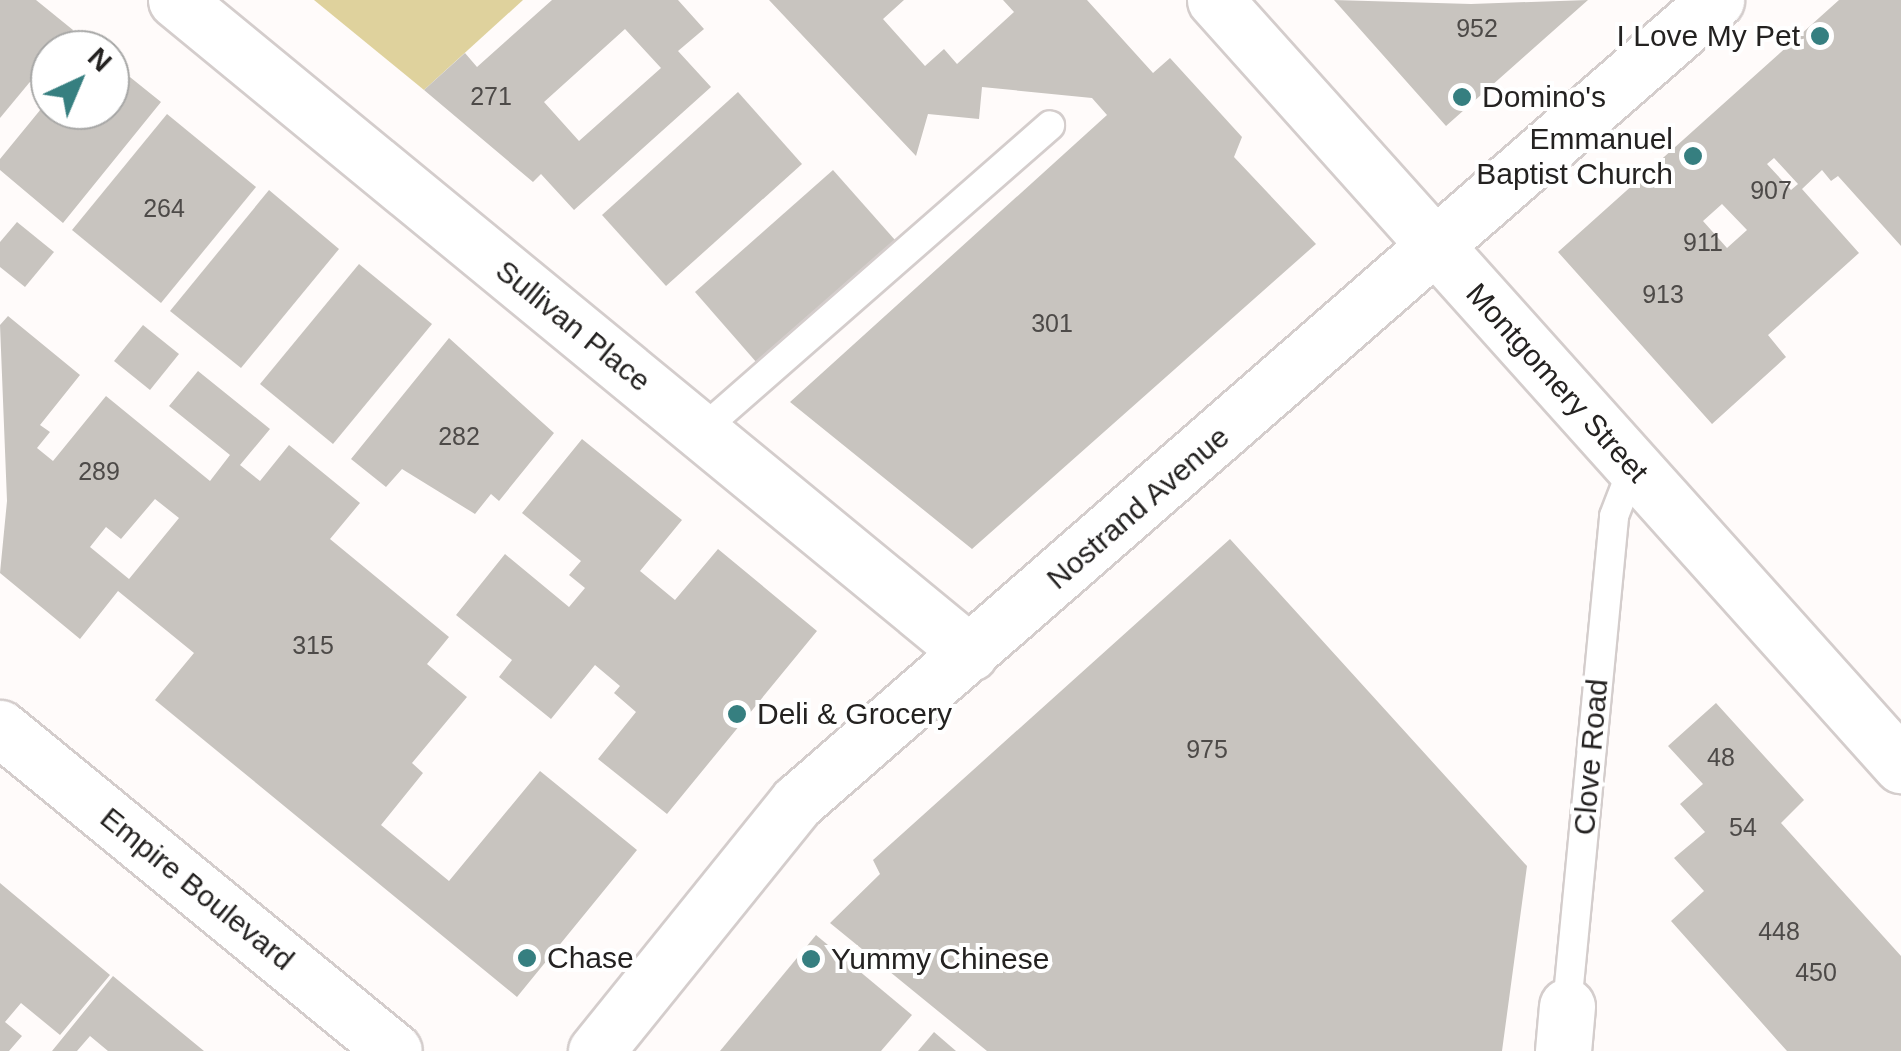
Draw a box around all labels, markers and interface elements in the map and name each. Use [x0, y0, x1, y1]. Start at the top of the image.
house number: 952 [1456, 13, 1498, 43]
place label: I Love My Pet [1617, 18, 1800, 54]
marker: I Love My Pet [1809, 25, 1831, 47]
north arrow [30, 30, 130, 130]
text: N [82, 41, 118, 78]
place label: Domino's [1482, 79, 1606, 115]
house number: 271 [470, 81, 512, 111]
marker: Domino's [1451, 86, 1473, 108]
place label: Emmanuel Baptist Church [1476, 121, 1673, 192]
marker: Emmanuel Baptist Church [1682, 145, 1704, 167]
house number: 907 [1750, 175, 1792, 205]
house number: 264 [143, 193, 185, 223]
house number: 911 [1683, 227, 1723, 257]
street label: Sullivan Place [488, 253, 658, 399]
street label: Montgomery Street [1458, 276, 1656, 490]
house number: 913 [1642, 279, 1684, 309]
house number: 301 [1031, 308, 1073, 338]
street label: Nostrand Avenue [1039, 419, 1237, 597]
house number: 282 [438, 421, 480, 451]
house number: 289 [78, 456, 120, 486]
house number: 315 [292, 630, 334, 660]
street label: Clove Road [1566, 677, 1616, 837]
place label: Deli & Grocery [757, 696, 952, 732]
marker: Deli & Grocery [726, 703, 748, 725]
house number: 975 [1186, 734, 1228, 764]
house number: 48 [1707, 742, 1735, 772]
street label: Empire Boulevard [93, 800, 301, 978]
house number: 54 [1729, 812, 1757, 842]
house number: 448 [1758, 916, 1800, 946]
place label: Chase [547, 940, 634, 976]
place label: Yummy Chinese [831, 941, 1049, 977]
marker: Chase [516, 947, 538, 969]
marker: Yummy Chinese [800, 948, 822, 970]
house number: 450 [1795, 957, 1837, 987]

